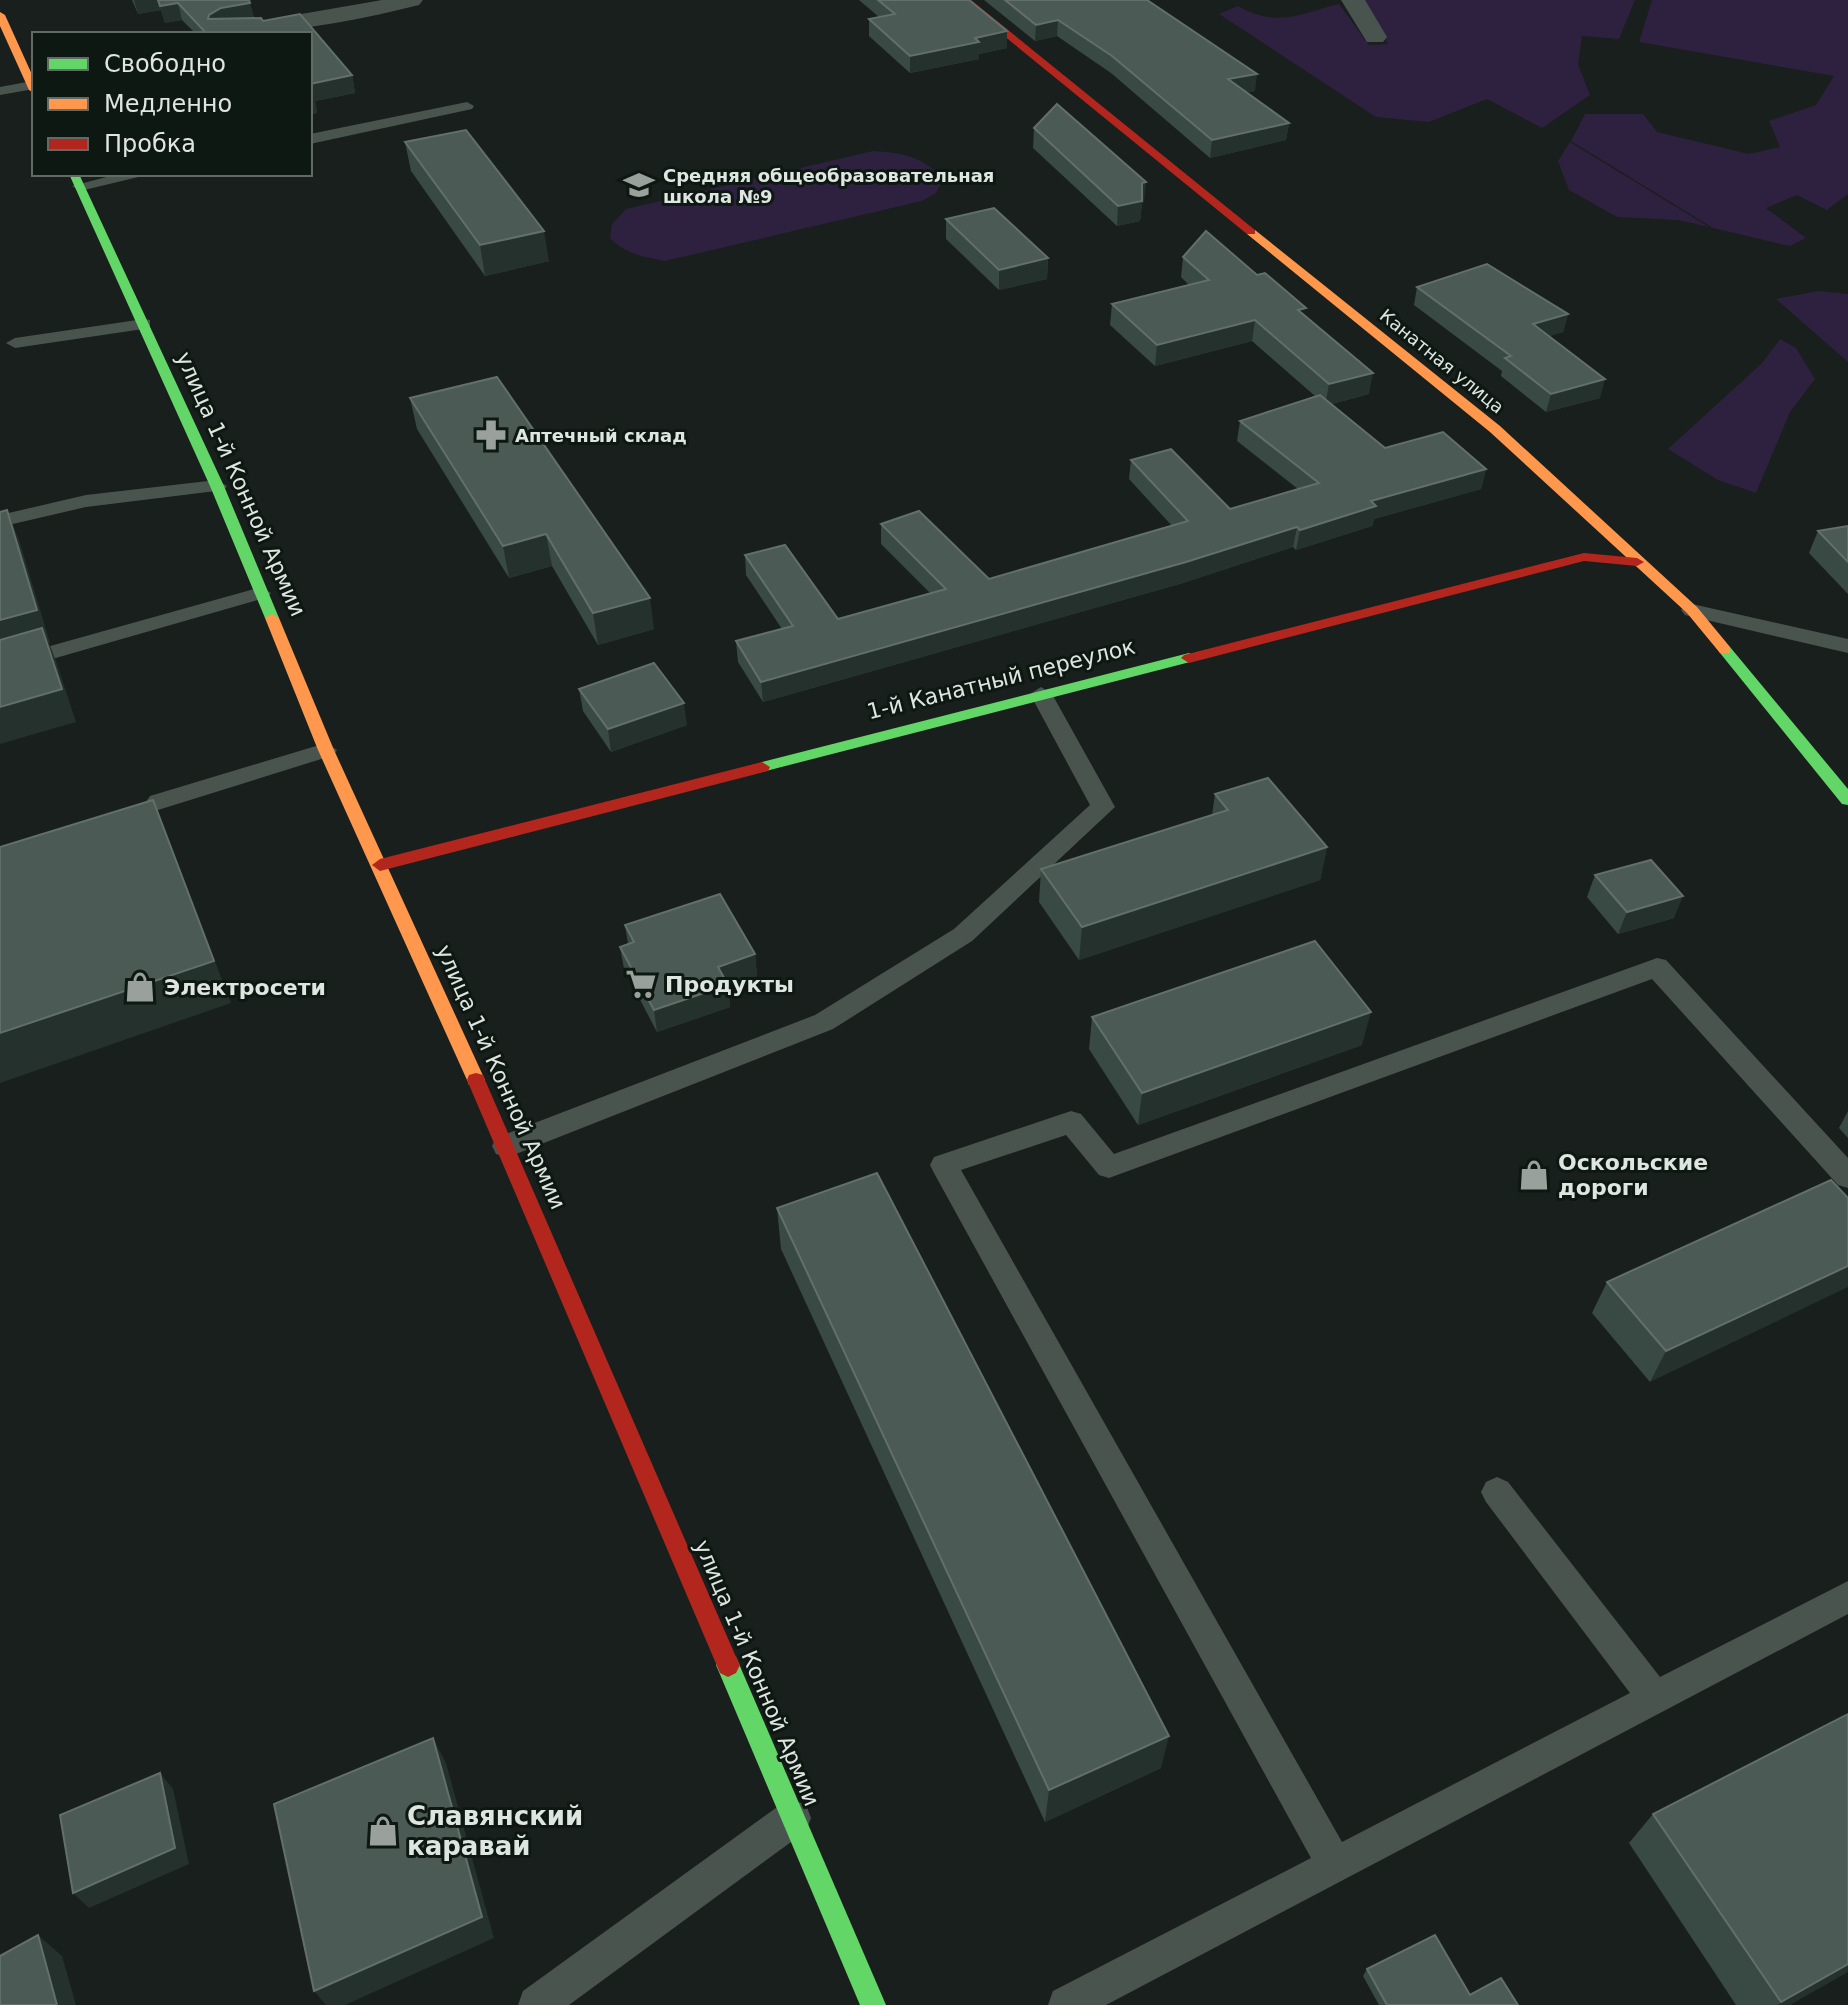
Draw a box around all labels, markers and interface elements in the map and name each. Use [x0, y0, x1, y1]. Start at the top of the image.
legend [32, 32, 312, 176]
text: Свободно [104, 50, 226, 78]
text: Медленно [104, 90, 232, 118]
text: Пробка [104, 130, 196, 158]
place label: Средняя общеобразовательная школа №9 [663, 165, 994, 207]
school or university icon: Средняя общеобразовательная школа №9 [622, 168, 656, 202]
street label: Канатная улица [1376, 305, 1508, 417]
street label: улица 1-й Конной Армии [171, 348, 311, 620]
pharmacy icon: Аптечный склад [474, 418, 508, 452]
place label: Аптечный склад [515, 425, 687, 446]
street label: 1-й Канатный переулок [864, 634, 1138, 724]
street label: улица 1-й Конной Армии [431, 941, 571, 1213]
supermarket icon: Продукты [624, 967, 658, 1001]
shop icon: Электросети [123, 970, 157, 1004]
place label: Продукты [665, 972, 794, 997]
place label: Электросети [164, 975, 326, 1000]
place label: Оскольские дороги [1558, 1150, 1708, 1200]
shop icon: Оскольские дороги [1517, 1158, 1551, 1192]
street label: улица 1-й Конной Армии [689, 1536, 825, 1810]
place label: Славянский каравай [407, 1801, 583, 1861]
shop icon: Славянский каравай [366, 1814, 400, 1848]

